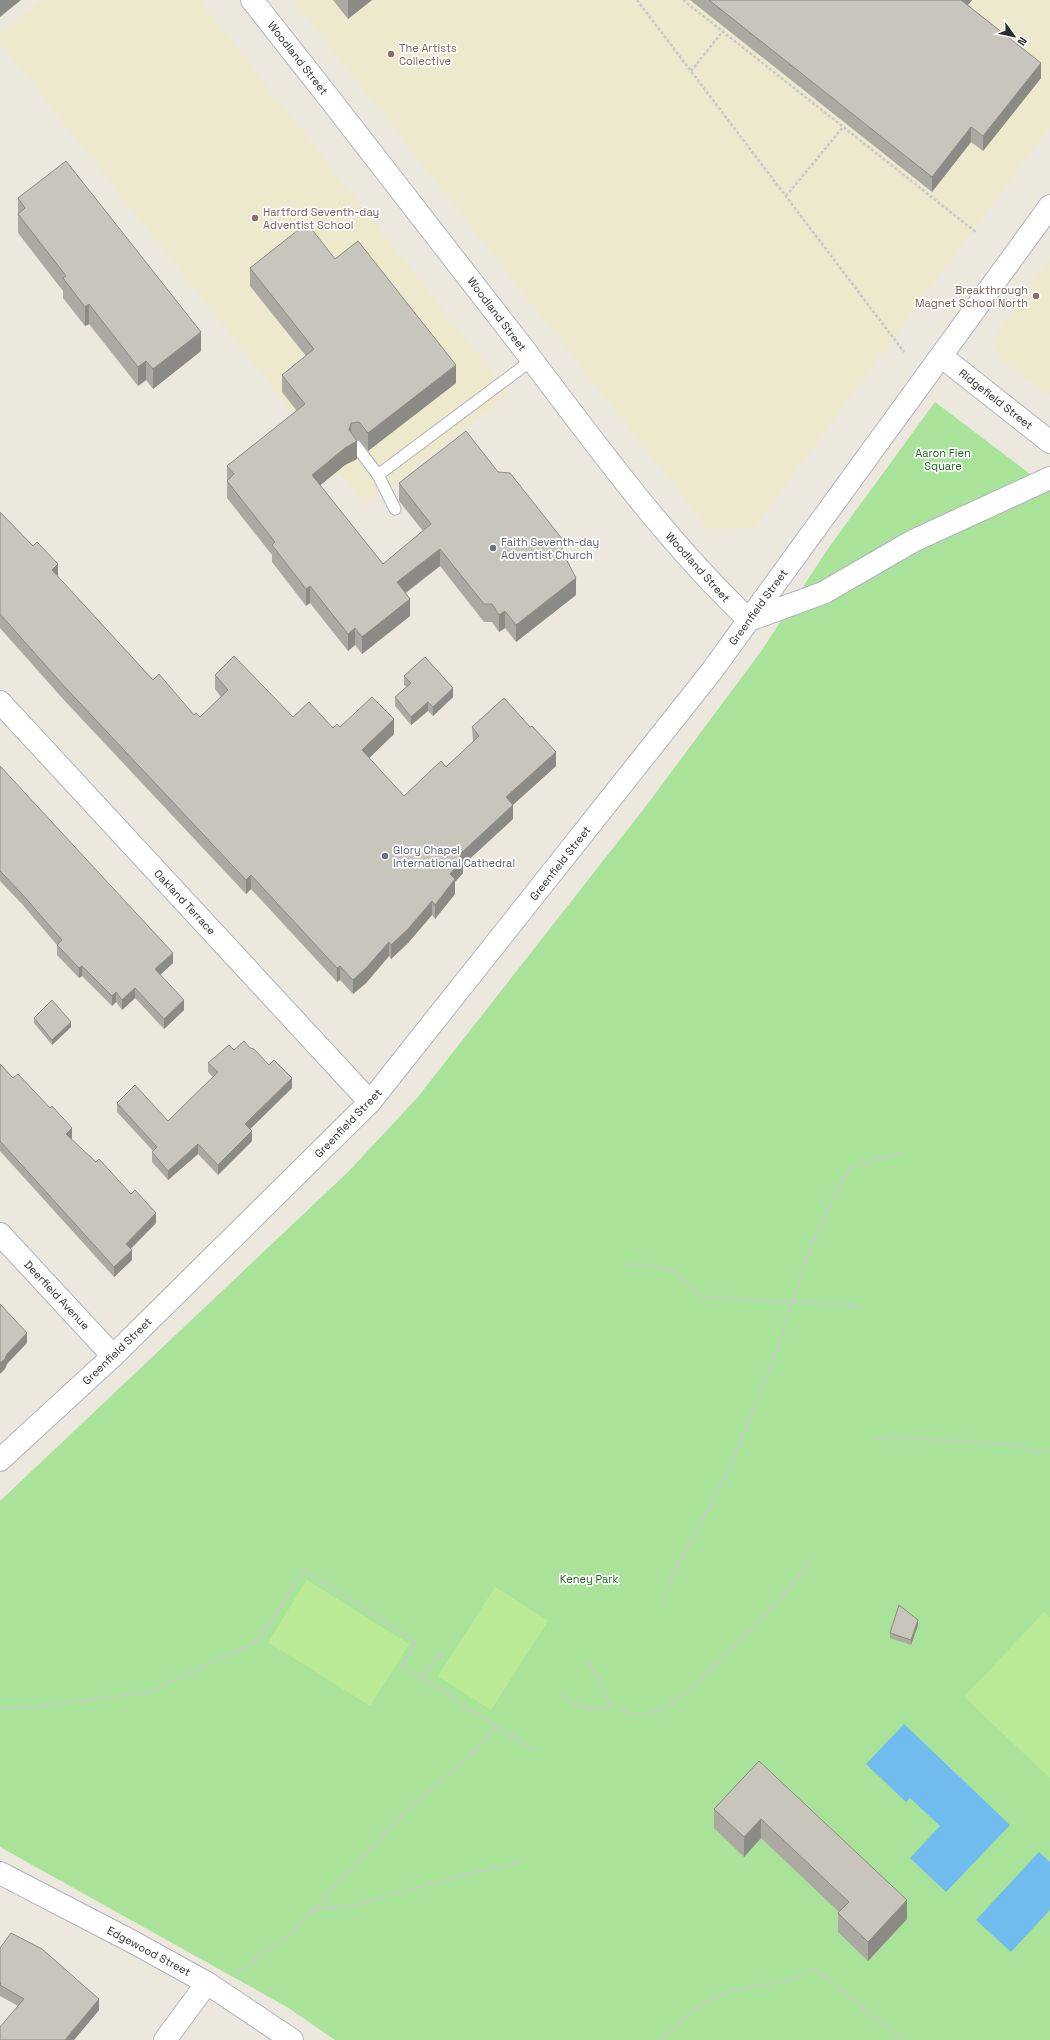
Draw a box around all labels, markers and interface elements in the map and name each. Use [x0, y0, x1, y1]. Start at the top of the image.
north arrow [994, 16, 1034, 56]
street label: Woodland Street [265, 18, 331, 98]
text: N [1015, 35, 1030, 48]
place label: The Artists Collective [399, 41, 457, 68]
marker: The Artists Collective [386, 49, 396, 59]
place label: Hartford Seventh-day Adventist School [263, 205, 379, 232]
marker: Hartford Seventh-day Adventist School [250, 213, 260, 223]
street label: Woodland Street [464, 274, 530, 354]
place label: Breakthrough Magnet School North [915, 283, 1028, 310]
marker: Breakthrough Magnet School North [1031, 291, 1041, 301]
street label: Ridgefield Street [956, 366, 1036, 432]
park label: Aaron Fien Square [915, 446, 971, 473]
street label: Woodland Street [663, 529, 733, 605]
place label: Faith Seventh-day Adventist Church [501, 535, 599, 562]
marker: Faith Seventh-day Adventist Church [488, 543, 498, 553]
street label: Greenfield Street [726, 566, 790, 648]
street label: Greenfield Street [527, 823, 593, 903]
place label: Glory Chapel International Cathedral [393, 843, 515, 870]
marker: Glory Chapel International Cathedral [380, 851, 390, 861]
street label: Oakland Terrace [151, 866, 219, 938]
street label: Greenfield Street [311, 1085, 385, 1161]
street label: Deerfield Avenue [21, 1257, 93, 1333]
street label: Greenfield Street [79, 1314, 155, 1388]
park label: Keney Park [560, 1572, 618, 1586]
street label: Edgewood Street [105, 1923, 193, 1979]

